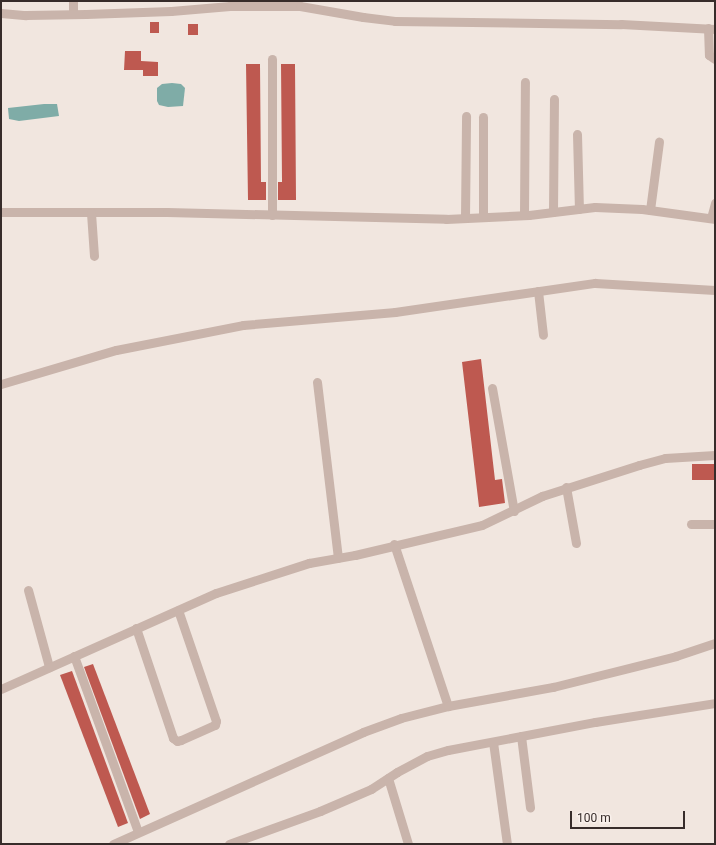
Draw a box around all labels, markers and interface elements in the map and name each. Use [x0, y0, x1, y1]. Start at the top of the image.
scale bar [572, 803, 687, 829]
text: 100 m [577, 811, 611, 825]

